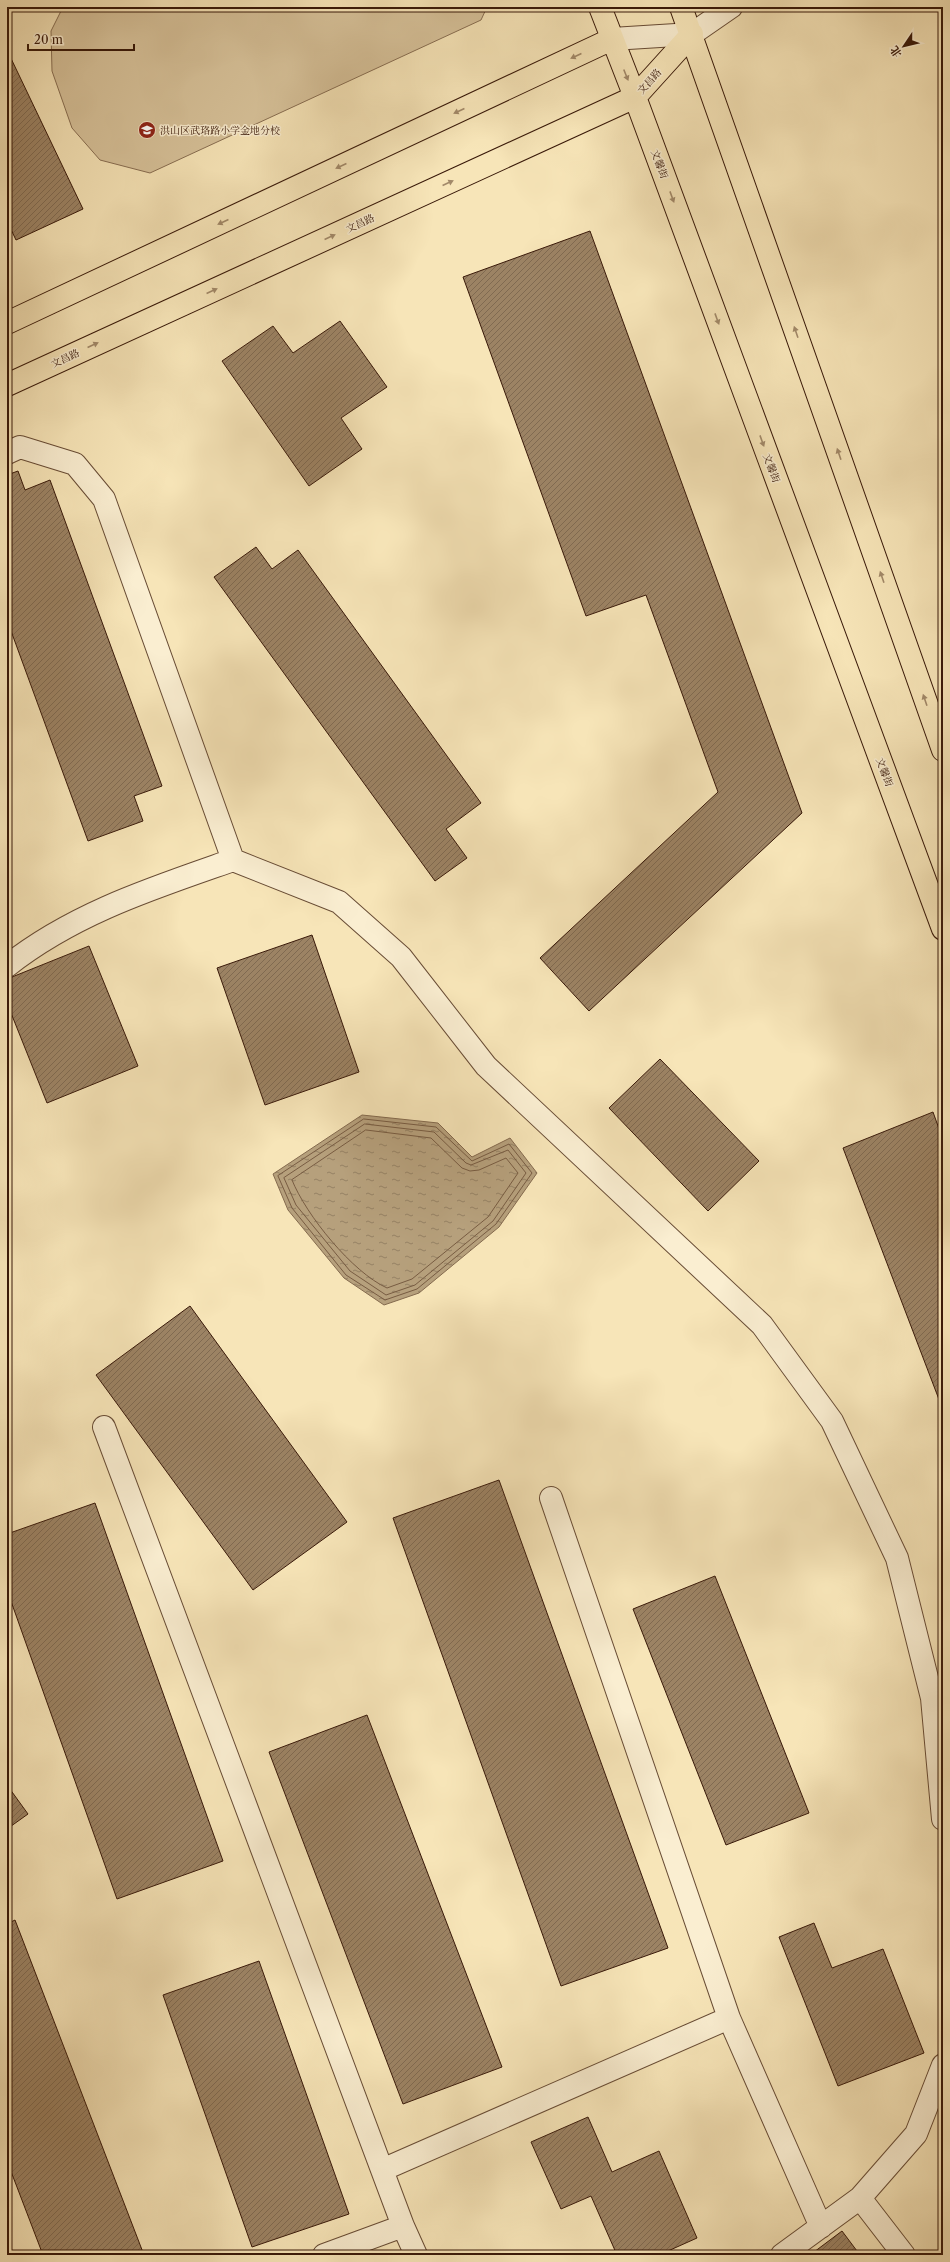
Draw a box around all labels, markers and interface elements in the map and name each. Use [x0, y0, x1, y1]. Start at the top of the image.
scale bar [28, 26, 134, 52]
north arrow [884, 26, 924, 66]
text: 20 m [34, 32, 63, 47]
text: 北 [887, 43, 905, 60]
one-way arrow [571, 53, 582, 59]
street label: 文昌路 [635, 66, 664, 97]
one-way arrow [624, 70, 630, 82]
one-way arrow [453, 108, 464, 114]
school or university icon: 洪山区武珞路小学金地分校 [137, 120, 157, 140]
place label: 洪山区武珞路小学金地分校 [160, 124, 280, 137]
street label: 文馨街 [648, 148, 671, 180]
one-way arrow [335, 163, 347, 169]
one-way arrow [442, 180, 454, 186]
one-way arrow [669, 191, 675, 203]
street label: 文昌路 [344, 211, 377, 236]
one-way arrow [218, 219, 229, 225]
one-way arrow [324, 234, 335, 240]
one-way arrow [206, 288, 217, 294]
one-way arrow [714, 313, 720, 325]
one-way arrow [793, 325, 799, 337]
one-way arrow [88, 342, 99, 348]
street label: 文昌路 [49, 346, 82, 371]
one-way arrow [760, 435, 766, 447]
one-way arrow [836, 448, 842, 460]
street label: 文馨街 [760, 452, 783, 484]
one-way arrow [879, 571, 885, 583]
one-way arrow [922, 693, 928, 705]
street label: 文馨街 [873, 756, 896, 788]

